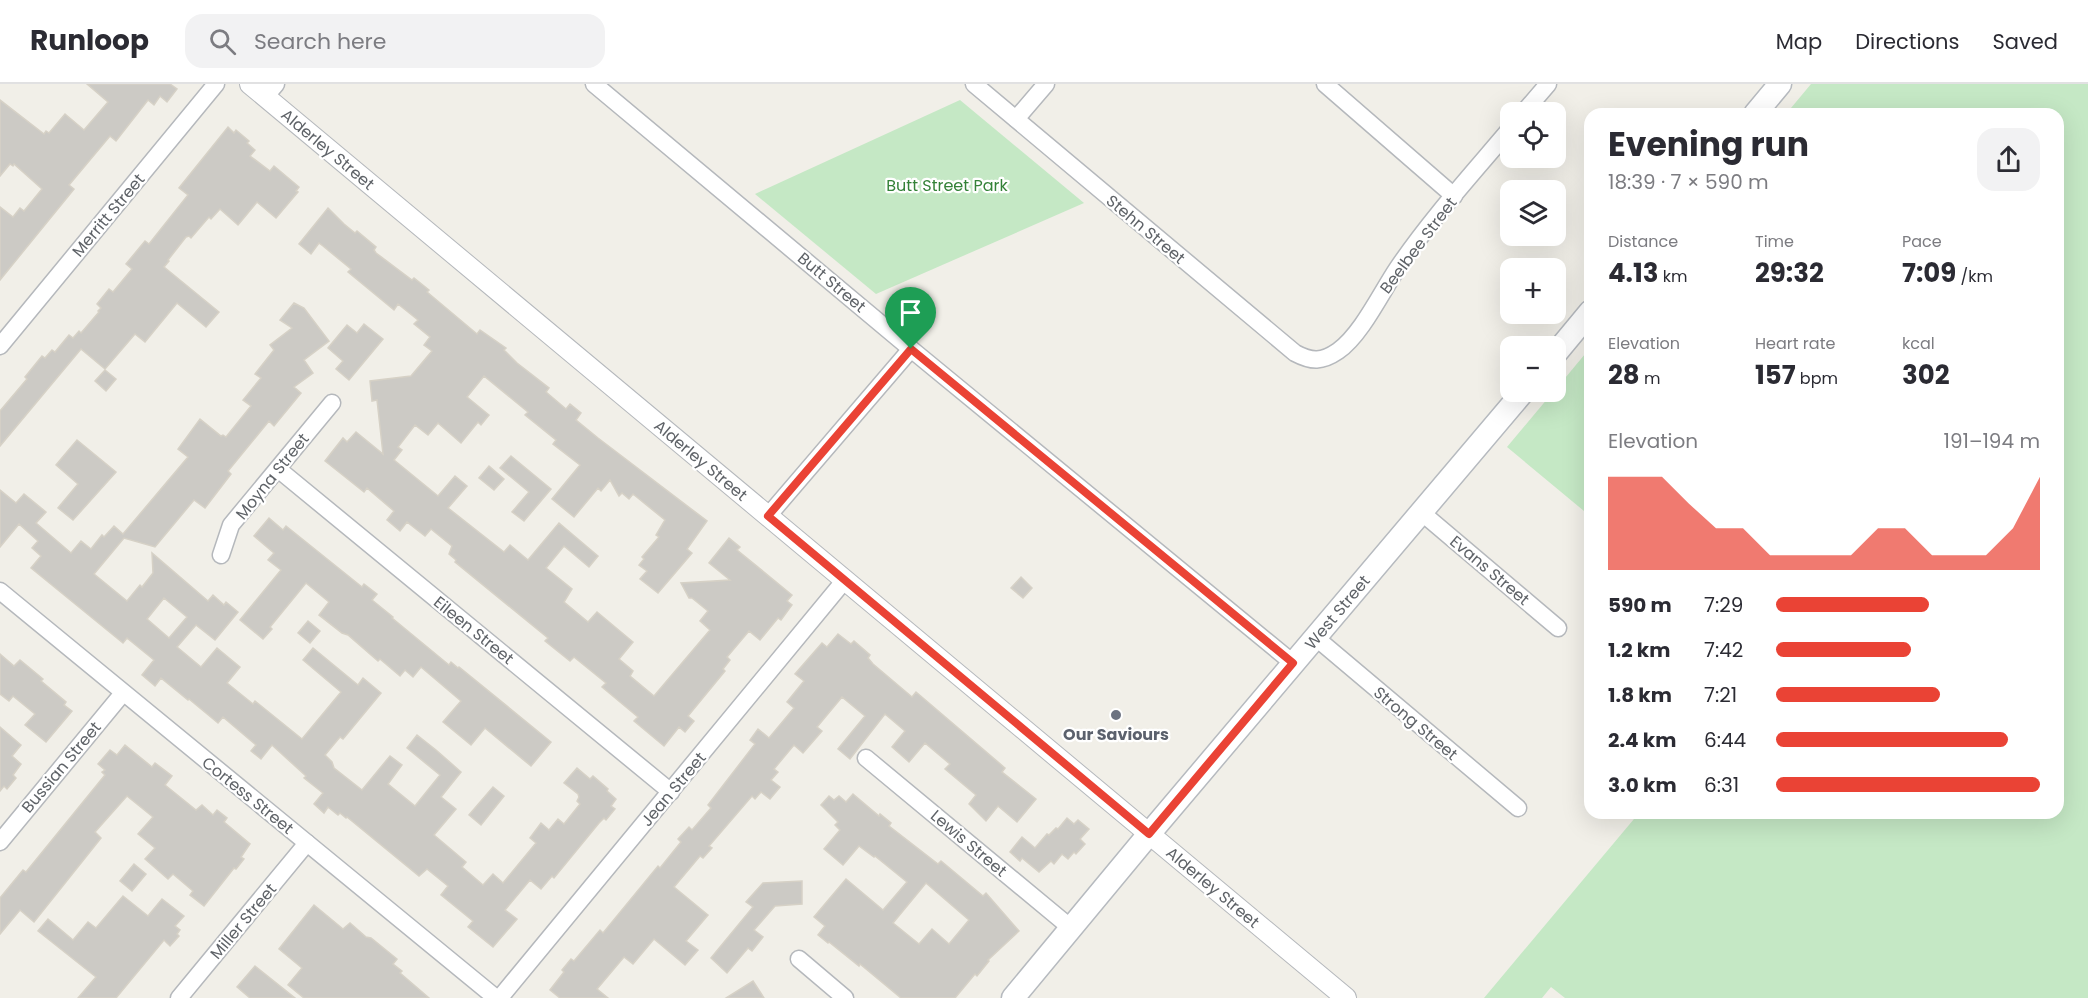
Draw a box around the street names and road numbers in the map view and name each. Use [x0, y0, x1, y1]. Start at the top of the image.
street label: Alderley Street [276, 103, 379, 195]
street label: Merritt Street [67, 169, 150, 262]
street label: Stehn Street [1101, 189, 1190, 269]
street label: Beelbee Street [1374, 192, 1462, 298]
street label: Butt Street [793, 247, 871, 318]
street label: Alderley Street [649, 414, 752, 506]
street label: Moyna Street [230, 428, 315, 524]
street label: Evans Street [1445, 530, 1535, 611]
street label: West Street [1299, 570, 1375, 655]
street label: Eileen Street [429, 591, 519, 670]
street label: Strong Street [1369, 681, 1463, 766]
street label: Bussian Street [16, 717, 107, 818]
street label: Jean Street [635, 747, 711, 831]
street label: Cortess Street [197, 751, 299, 840]
street label: Lewis Street [926, 805, 1012, 882]
street label: Alderley Street [1161, 841, 1264, 933]
street label: Miller Street [205, 878, 282, 964]

